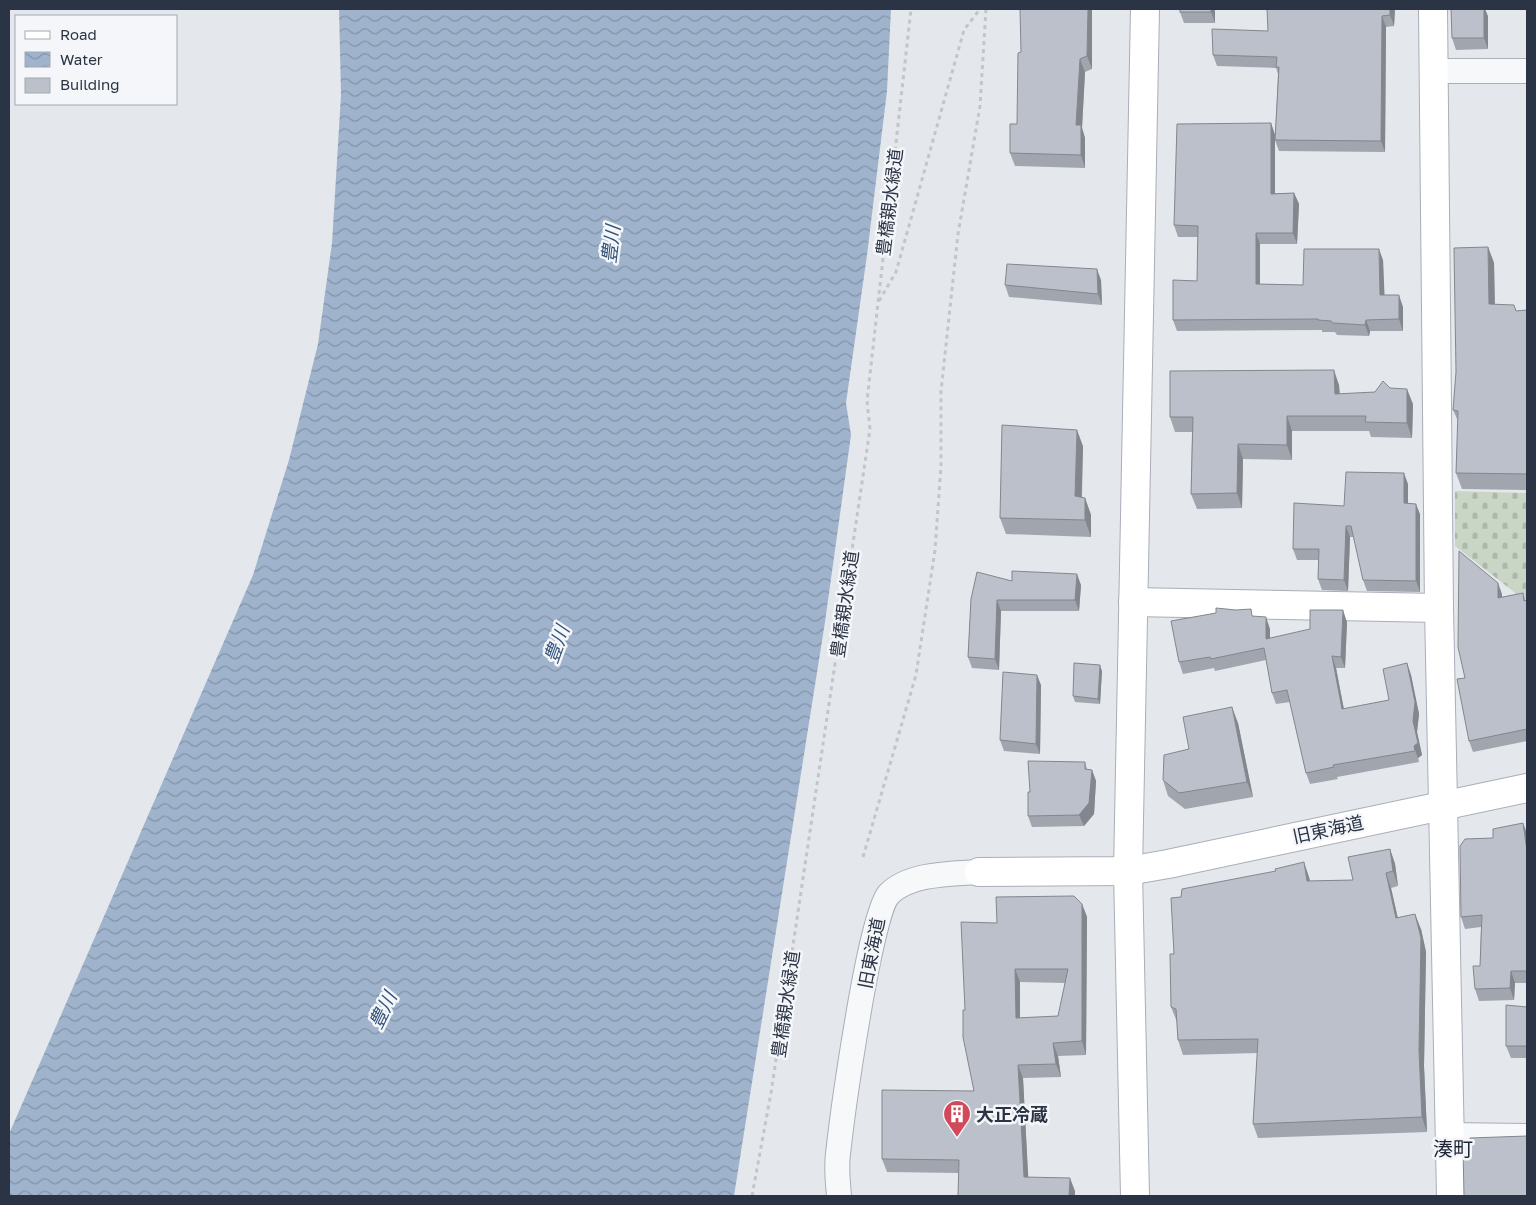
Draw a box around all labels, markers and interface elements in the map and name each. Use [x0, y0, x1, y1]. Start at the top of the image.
legend [15, 15, 178, 105]
text: Road [60, 25, 97, 43]
text: Water [60, 50, 103, 68]
text: Building [60, 75, 120, 93]
street label: 豊橋親水緑道 [872, 147, 906, 257]
water label: 豊川 [596, 222, 624, 264]
street label: 豊橋親水緑道 [826, 549, 862, 659]
water label: 豊川 [539, 620, 574, 666]
street label: 旧東海道 [1290, 811, 1366, 847]
street label: 旧東海道 [853, 916, 889, 990]
street label: 豊橋親水緑道 [767, 949, 803, 1059]
water label: 豊川 [363, 986, 402, 1032]
building icon: 大正冷蔵 [942, 1099, 972, 1138]
place label: 大正冷蔵 [976, 1103, 1048, 1125]
district label: 湊町 [1433, 1136, 1473, 1160]

